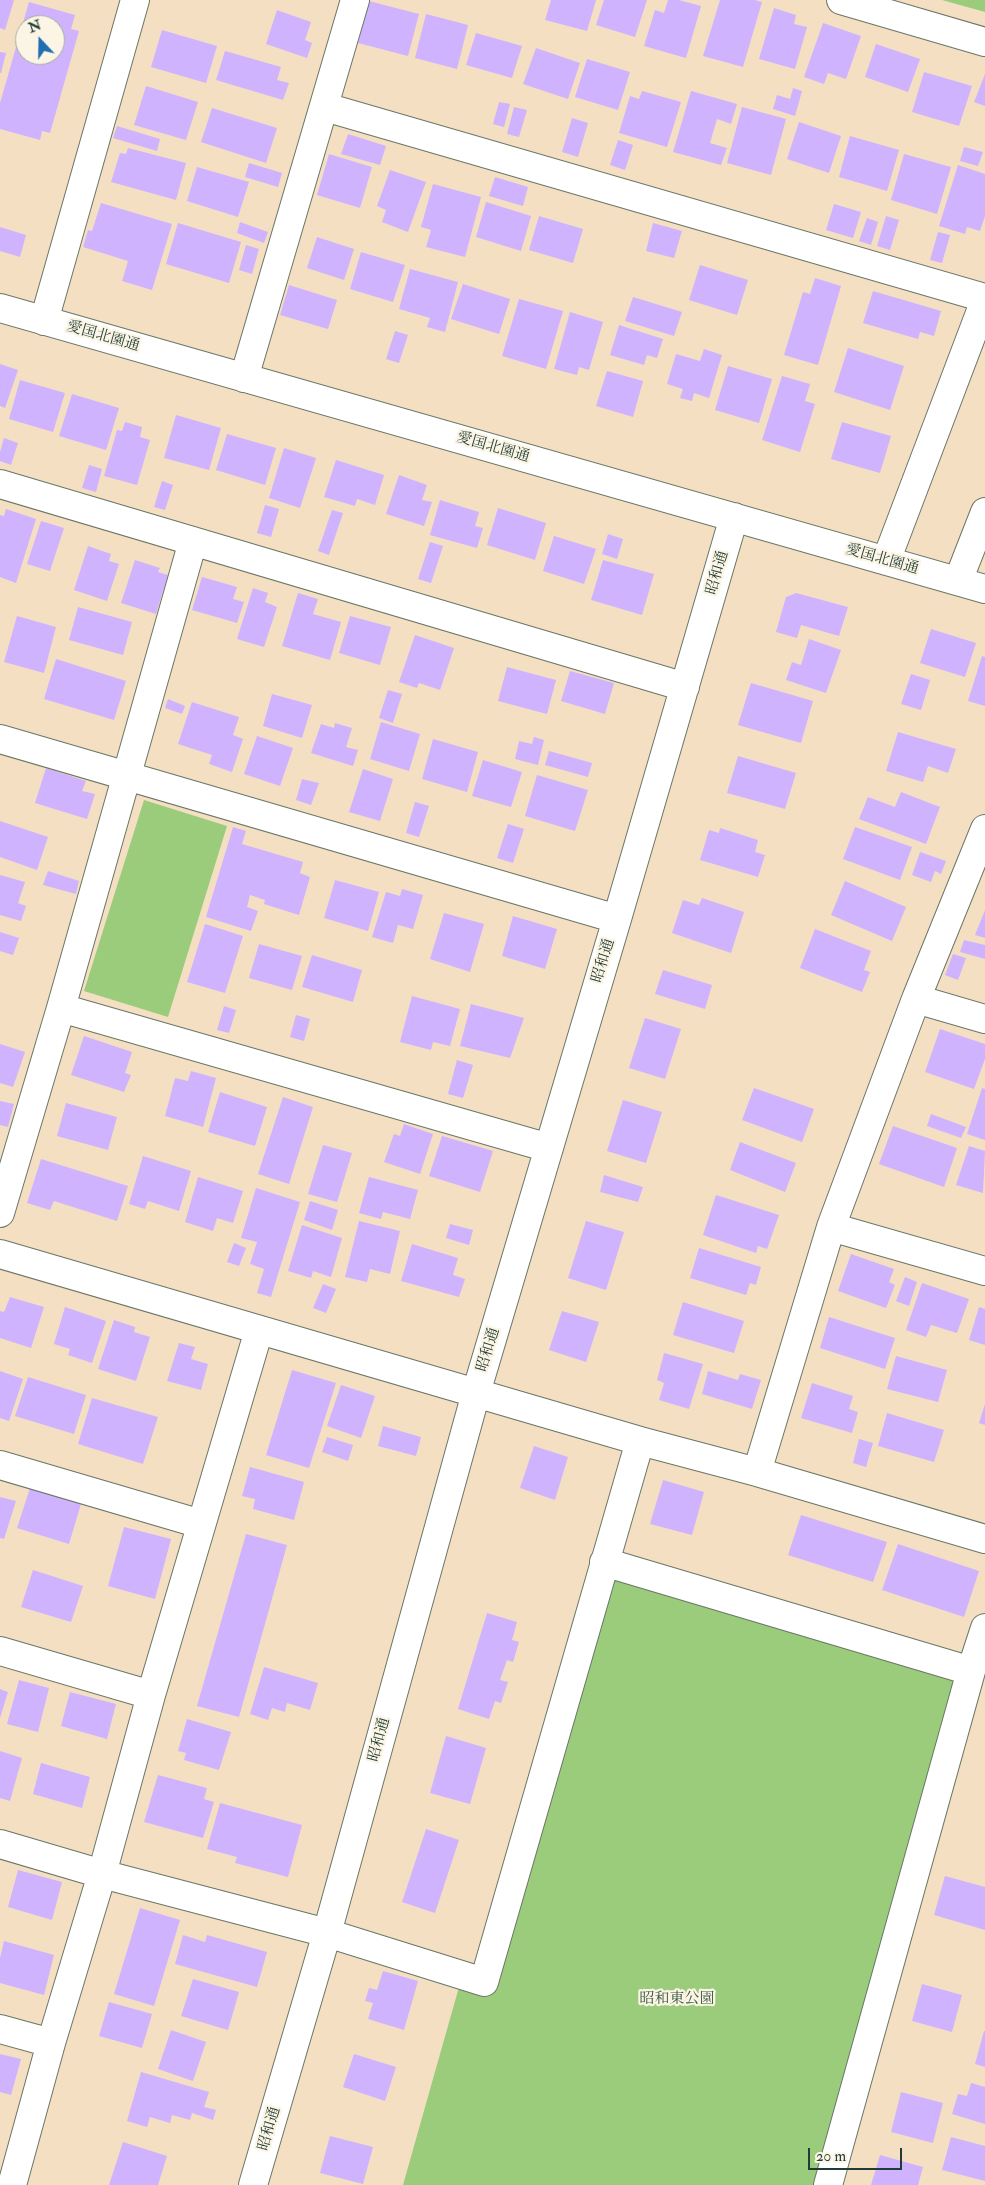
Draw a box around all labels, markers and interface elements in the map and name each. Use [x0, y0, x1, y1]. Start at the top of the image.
north arrow [15, 15, 65, 65]
text: N [26, 16, 44, 37]
street label: 愛国北園通 [64, 318, 142, 356]
street label: 愛国北園通 [454, 429, 532, 467]
street label: 愛国北園通 [843, 541, 921, 579]
street label: 昭和通 [703, 549, 733, 597]
street label: 昭和通 [589, 937, 619, 985]
street label: 昭和通 [474, 1326, 504, 1374]
street label: 昭和通 [365, 1716, 395, 1764]
park label: 昭和東公園 [640, 1991, 714, 2009]
street label: 昭和通 [255, 2105, 285, 2153]
scale bar [810, 2138, 904, 2170]
text: 20 m [816, 2147, 846, 2166]

